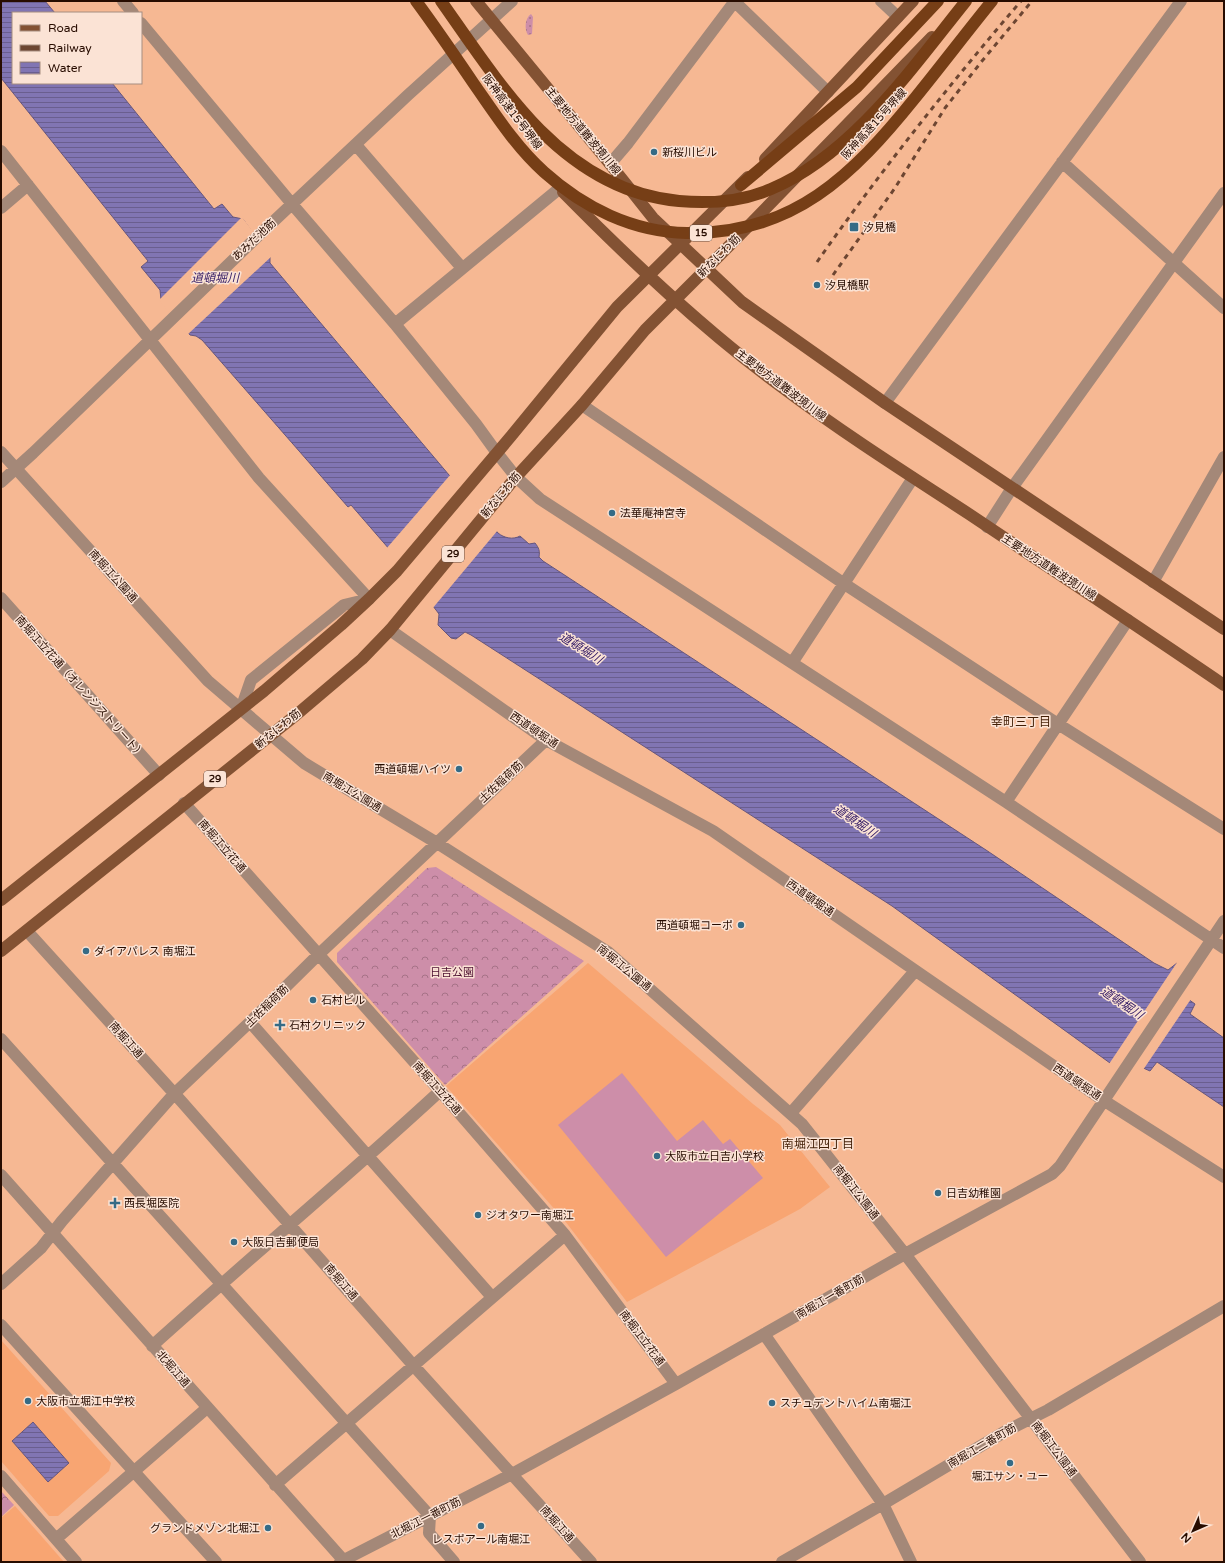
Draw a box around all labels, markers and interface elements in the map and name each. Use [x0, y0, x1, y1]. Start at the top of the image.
legend [12, 12, 142, 84]
text: Road [48, 21, 78, 35]
text: Railway [48, 41, 92, 55]
text: Water [48, 61, 83, 75]
street label: 阪神高速15号堺線 [479, 72, 545, 152]
street label: 主要地方道難波境川線 [543, 85, 623, 177]
street label: 阪神高速15号堺線 [839, 86, 909, 162]
place label: 新桜川ビル [662, 146, 717, 159]
marker: 新桜川ビル [649, 147, 659, 157]
street label: あみだ池筋 [229, 216, 279, 264]
marker: 汐見橋 [848, 221, 860, 233]
place label: 汐見橋 [863, 221, 896, 234]
road number: 15 [690, 225, 712, 241]
street label: 新なにわ筋 [695, 232, 743, 280]
water label: 道頓堀川 [191, 271, 241, 285]
place label: 汐見橋駅 [825, 279, 869, 292]
marker: 汐見橋駅 [812, 280, 822, 290]
street label: 主要地方道難波境川線 [733, 347, 829, 423]
street label: 新なにわ筋 [478, 470, 524, 520]
place label: 法華庵神宮寺 [620, 507, 686, 520]
marker: 法華庵神宮寺 [607, 508, 617, 518]
street label: 主要地方道難波境川線 [999, 532, 1099, 602]
road number: 29 [442, 546, 464, 562]
street label: 南堀江公園通 [86, 547, 140, 605]
street label: 南堀江立花通（オレンジストリート） [13, 613, 147, 761]
water label: 道頓堀川 [557, 629, 607, 668]
street label: 新なにわ筋 [253, 707, 303, 751]
street label: 西道頓堀通 [508, 709, 560, 751]
district label: 幸町三丁目 [991, 715, 1051, 729]
street label: 土佐稲荷筋 [476, 758, 526, 806]
place label: 西道頓堀ハイツ [374, 763, 451, 776]
marker: 西道頓堀ハイツ [454, 764, 464, 774]
street label: 南堀江公園通 [320, 769, 384, 815]
road number: 29 [204, 771, 226, 787]
water label: 道頓堀川 [831, 802, 880, 841]
street label: 南堀江立花通 [195, 817, 249, 875]
street label: 西道頓堀通 [784, 877, 836, 919]
place label: 西道頓堀コーポ [656, 919, 733, 932]
marker: 西道頓堀コーポ [736, 920, 746, 930]
street label: 南堀江公園通 [594, 942, 654, 994]
place label: ダイアパレス 南堀江 [94, 945, 196, 958]
marker: ダイアパレス 南堀江 [81, 946, 91, 956]
park label: 日吉公園 [430, 966, 474, 979]
street label: 土佐稲荷筋 [243, 982, 291, 1030]
water label: 道頓堀川 [1098, 984, 1147, 1023]
place label: 石村ビル [321, 994, 365, 1007]
marker: 石村ビル [308, 995, 318, 1005]
street label: 南堀江通 [106, 1019, 146, 1061]
marker: 石村クリニック [274, 1019, 286, 1031]
place label: 石村クリニック [289, 1019, 366, 1032]
street label: 南堀江立花通 [410, 1059, 464, 1117]
street label: 西道頓堀通 [1051, 1061, 1103, 1103]
district label: 南堀江四丁目 [782, 1137, 854, 1151]
place label: 大阪市立日吉小学校 [665, 1150, 764, 1163]
marker: 大阪市立日吉小学校 [652, 1151, 662, 1161]
street label: 南堀江公園通 [831, 1162, 881, 1222]
place label: 日吉幼稚園 [946, 1187, 1001, 1200]
marker: 日吉幼稚園 [933, 1188, 943, 1198]
marker: 西長堀医院 [109, 1197, 121, 1209]
place label: 西長堀医院 [124, 1197, 179, 1210]
place label: ジオタワー南堀江 [486, 1209, 574, 1222]
marker: ジオタワー南堀江 [473, 1210, 483, 1220]
place label: 大阪日吉郵便局 [242, 1236, 319, 1249]
marker: 大阪日吉郵便局 [229, 1237, 239, 1247]
street label: 南堀江通 [322, 1261, 360, 1303]
street label: 南堀江一番町筋 [793, 1272, 867, 1322]
street label: 南堀江立花通 [617, 1308, 667, 1368]
street label: 北堀江通 [154, 1348, 192, 1390]
place label: 大阪市立堀江中学校 [36, 1395, 135, 1408]
marker: 大阪市立堀江中学校 [23, 1396, 33, 1406]
place label: スチュデントハイム南堀江 [780, 1397, 912, 1410]
marker: スチュデントハイム南堀江 [767, 1398, 777, 1408]
street label: 南堀江公園通 [1029, 1419, 1079, 1479]
street label: 南堀江二番町筋 [945, 1421, 1019, 1471]
marker: 堀江サン・ユー [1005, 1458, 1015, 1468]
place label: 堀江サン・ユー [972, 1470, 1049, 1483]
street label: 北堀江一番町筋 [389, 1495, 463, 1541]
street label: 南堀江通 [537, 1503, 577, 1545]
north arrow [1173, 1511, 1213, 1551]
marker: レスポアール南堀江 [476, 1521, 486, 1531]
place label: グランドメゾン北堀江 [150, 1522, 260, 1535]
marker: グランドメゾン北堀江 [263, 1523, 273, 1533]
text: N [1179, 1530, 1194, 1545]
place label: レスポアール南堀江 [432, 1533, 530, 1546]

